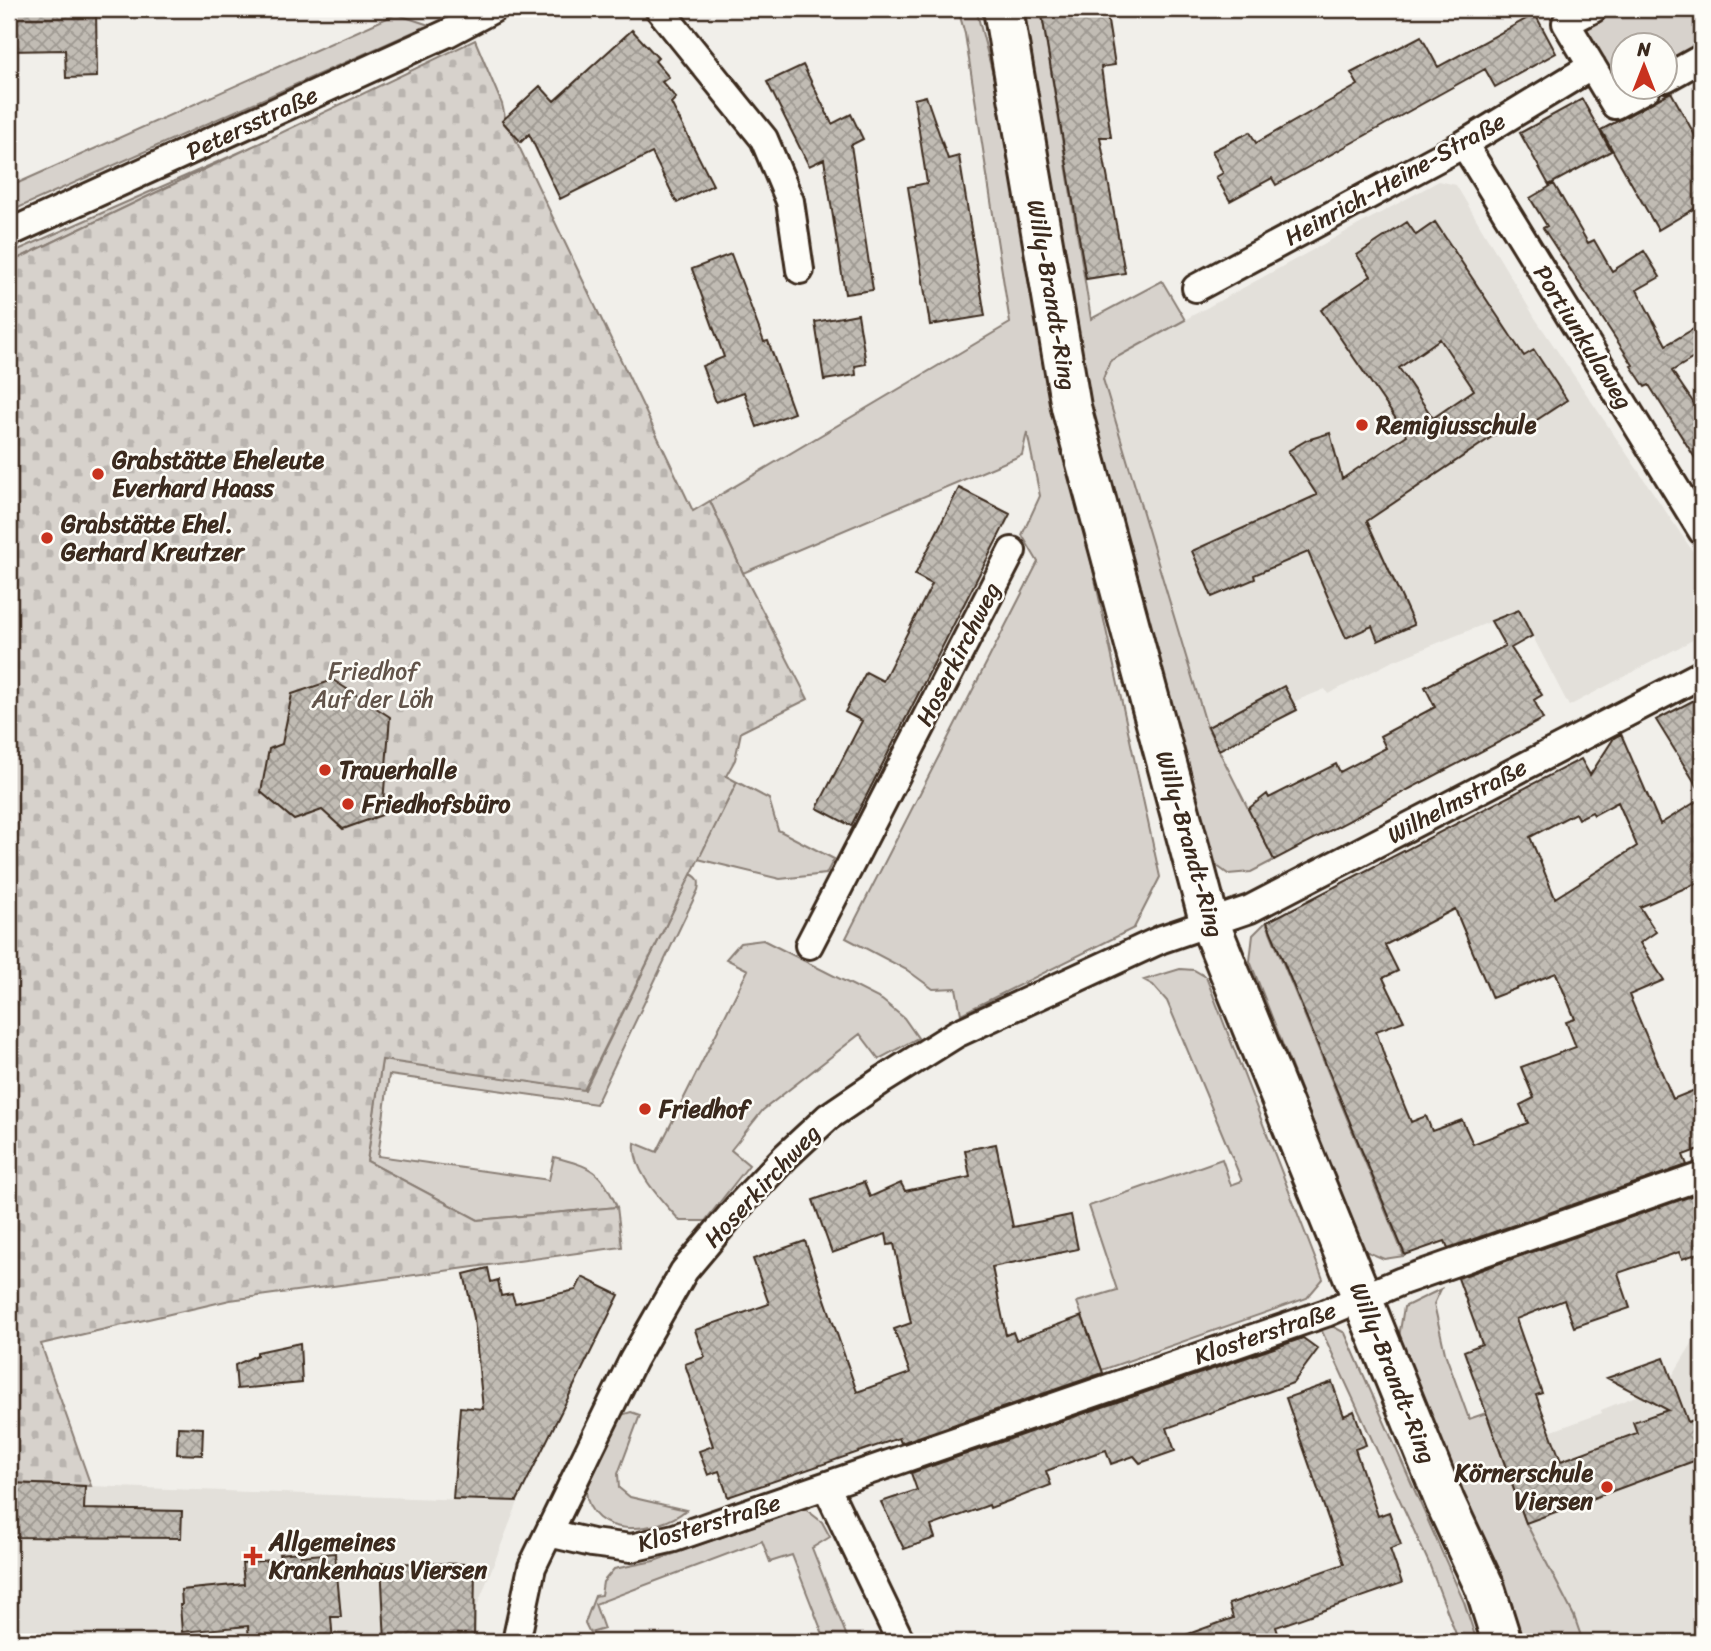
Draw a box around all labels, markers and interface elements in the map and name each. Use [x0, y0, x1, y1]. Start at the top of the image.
north arrow [1610, 32, 1680, 102]
text: N [1636, 33, 1651, 66]
street label: Petersstraße [179, 74, 325, 172]
street label: Heinrich-Heine-Straße [1276, 100, 1514, 258]
street label: Willy-Brandt-Ring [1015, 196, 1089, 394]
street label: Portiunkulaweg [1522, 256, 1644, 418]
place label: Remigiusschule [1375, 404, 1537, 446]
marker: Remigiusschule [1354, 417, 1370, 433]
place label: Grabstätte Eheleute Everhard Haass [112, 439, 324, 509]
marker: Grabstätte Eheleute Everhard Haass [90, 466, 106, 482]
place label: Grabstätte Ehel. Gerhard Kreutzer [61, 503, 246, 573]
marker: Grabstätte Ehel. Gerhard Kreutzer [39, 530, 55, 546]
street label: Hoserkirchweg [904, 574, 1012, 734]
park label: Friedhof Auf der Löh [311, 650, 434, 720]
street label: Willy-Brandt-Ring [1143, 745, 1237, 943]
street label: Wilhelmstraße [1379, 746, 1535, 856]
place label: Trauerhalle [339, 749, 458, 791]
marker: Trauerhalle [317, 762, 333, 778]
place label: Friedhofsbüro [361, 783, 511, 825]
marker: Friedhofsbüro [340, 796, 356, 812]
place label: Friedhof [658, 1088, 752, 1130]
marker: Friedhof [637, 1101, 653, 1117]
street label: Hoserkirchweg [693, 1114, 831, 1258]
street label: Willy-Brandt-Ring [1337, 1276, 1449, 1470]
street label: Klosterstraße [1188, 1289, 1342, 1377]
place label: Körnerschule Viersen [1453, 1452, 1593, 1522]
marker: Körnerschule Viersen [1599, 1479, 1615, 1495]
street label: Klosterstraße [632, 1481, 786, 1565]
place label: Allgemeines Krankenhaus Viersen [268, 1521, 487, 1591]
marker: Allgemeines Krankenhaus Viersen [243, 1546, 263, 1566]

